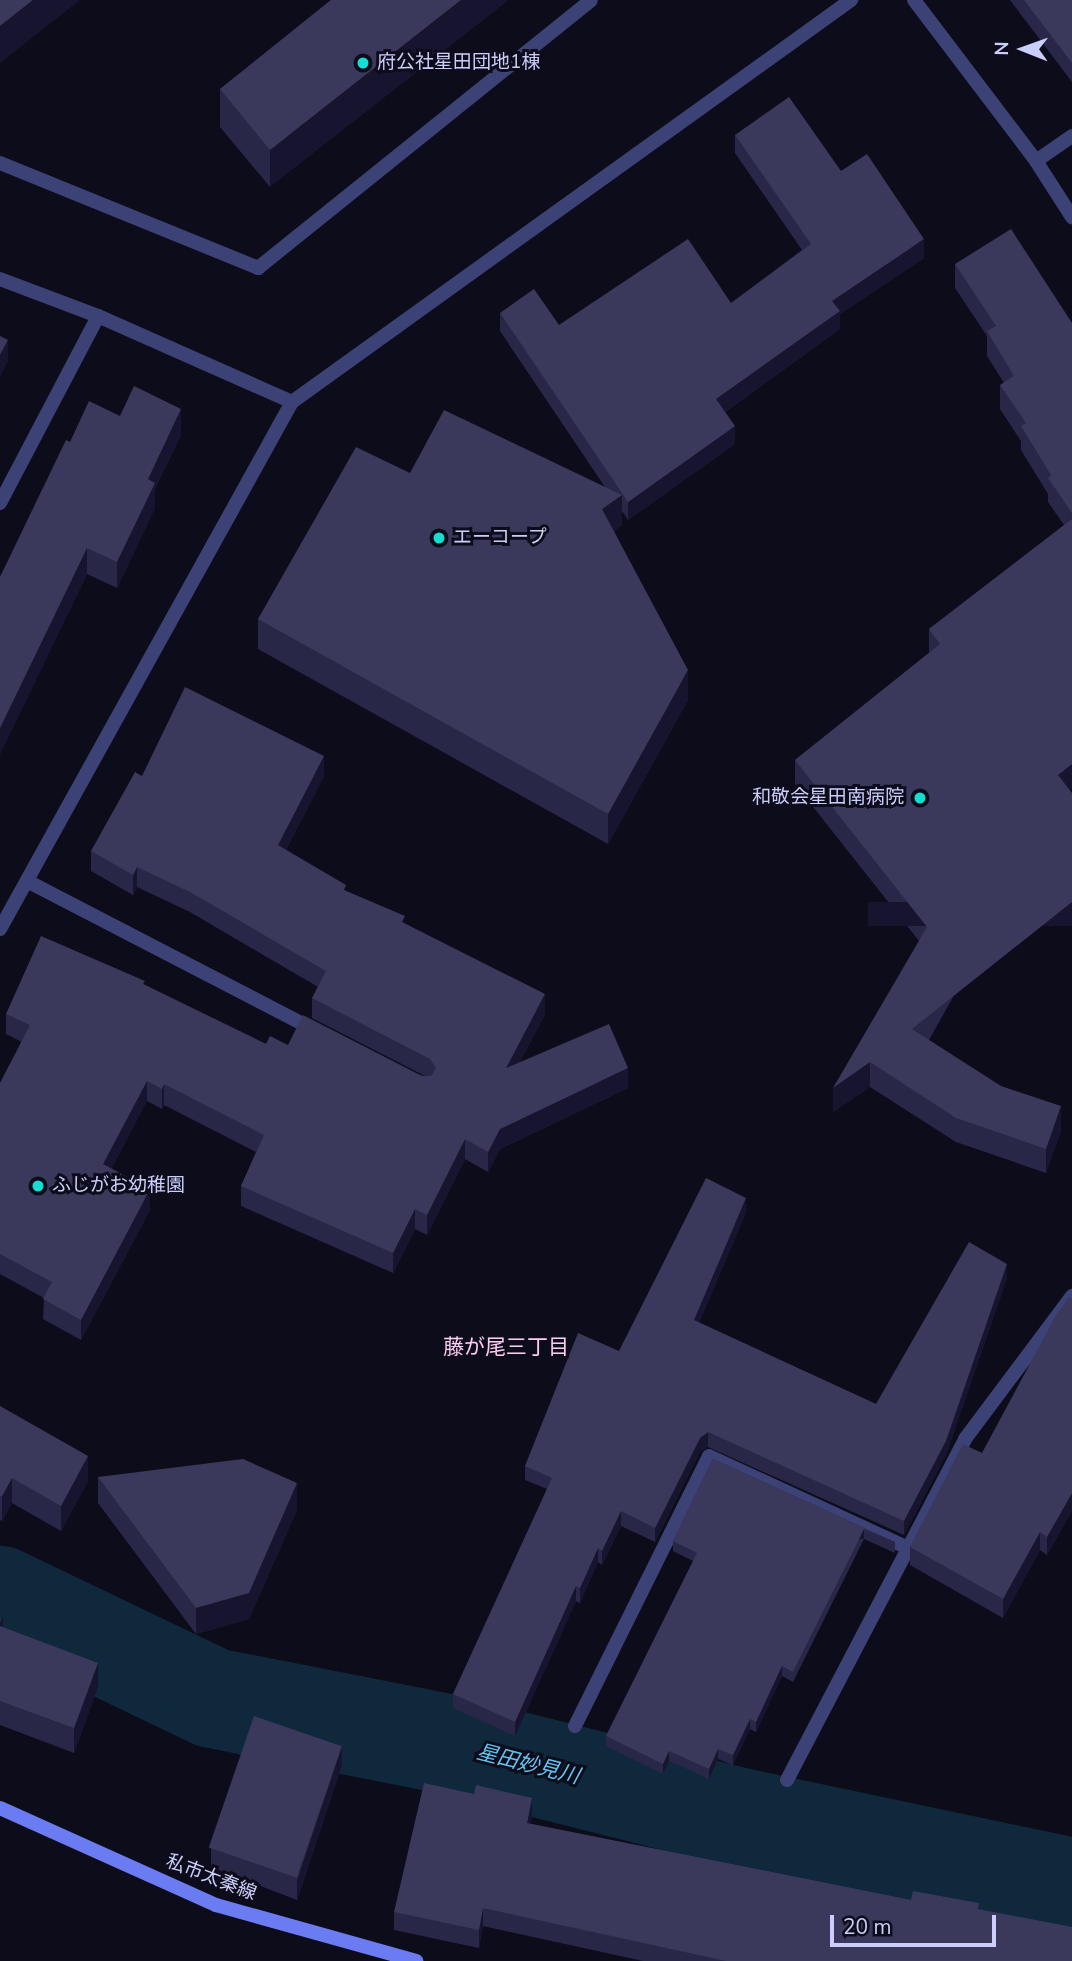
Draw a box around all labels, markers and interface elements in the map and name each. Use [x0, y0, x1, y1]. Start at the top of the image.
north arrow [988, 14, 1058, 84]
text: N [989, 41, 1015, 56]
place label: 府公社星田団地1棟 [377, 52, 540, 74]
marker: 府公社星田団地1棟 [355, 55, 371, 71]
place label: エーコープ [453, 527, 548, 549]
marker: エーコープ [431, 530, 447, 546]
place label: 和敬会星田南病院 [752, 787, 904, 809]
marker: 和敬会星田南病院 [910, 788, 930, 808]
place label: ふじがお幼稚園 [52, 1175, 185, 1197]
marker: ふじがお幼稚園 [30, 1178, 46, 1194]
district label: 藤が尾三丁目 [443, 1334, 569, 1360]
water label: 星田妙見川 [474, 1739, 582, 1789]
street label: 私市太秦線 [163, 1850, 259, 1906]
scale bar [834, 1902, 1000, 1946]
text: 20 m [843, 1913, 892, 1941]

